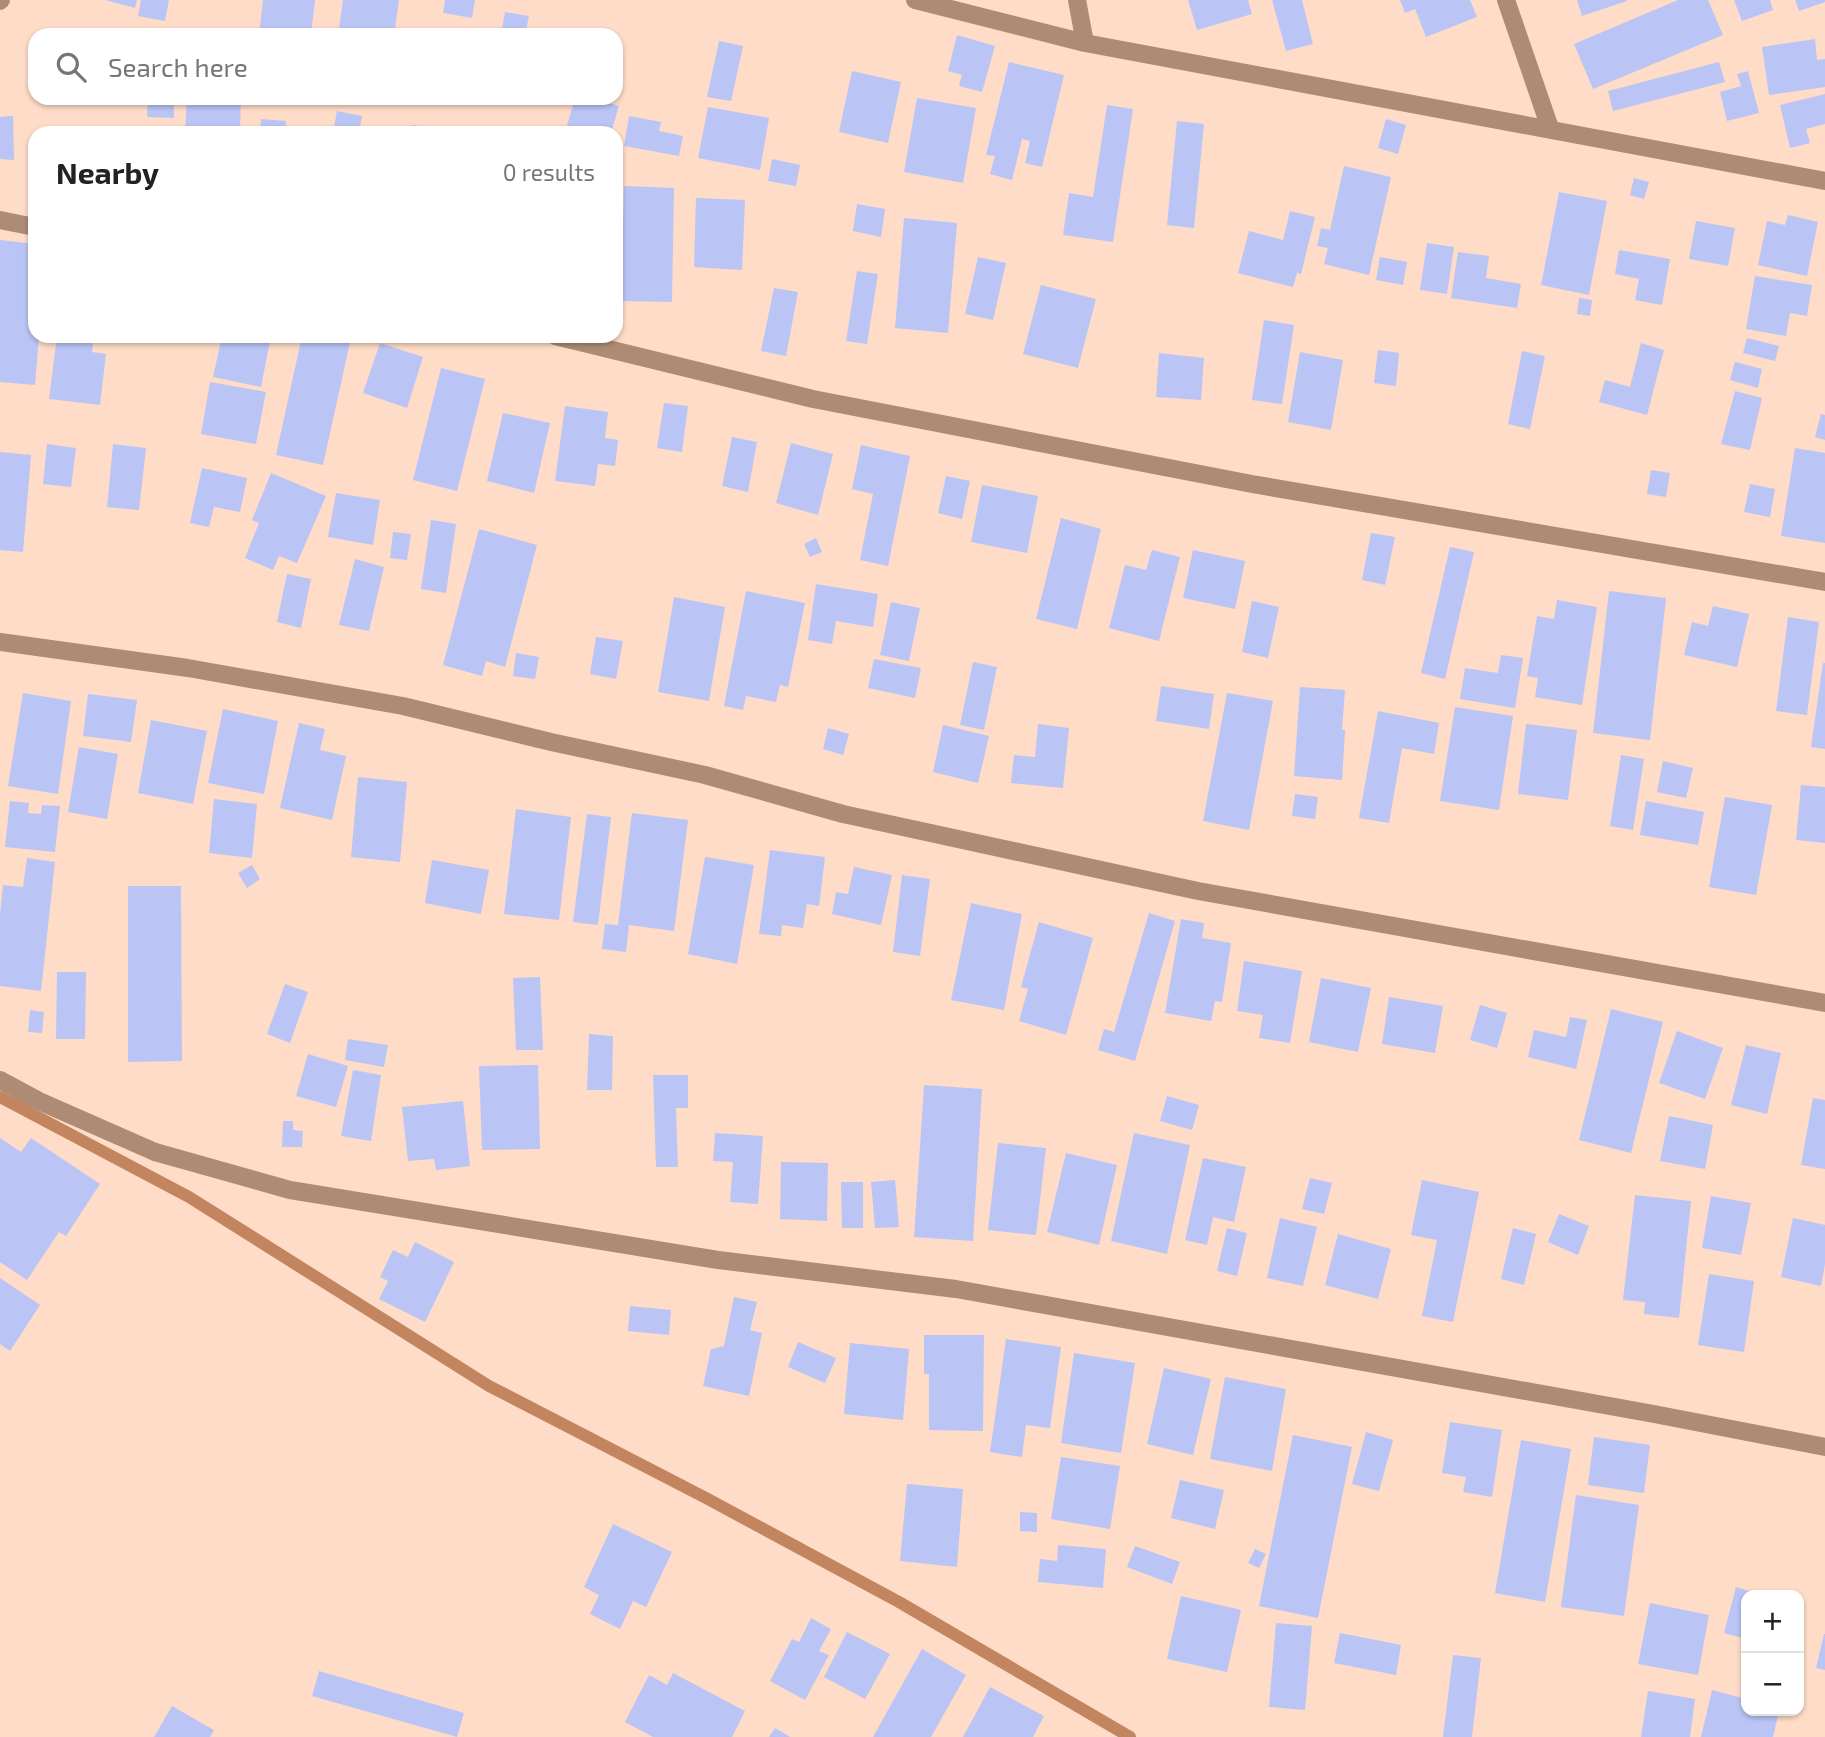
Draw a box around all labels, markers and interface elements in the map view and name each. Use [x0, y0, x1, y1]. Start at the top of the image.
search box [28, 28, 623, 105]
icon: search [52, 48, 90, 86]
text: Search here [108, 51, 248, 82]
text: Nearby [56, 154, 159, 190]
text: 0 results [503, 158, 595, 186]
map controls [1741, 1590, 1804, 1716]
button: + [1741, 1590, 1804, 1653]
button: − [1741, 1653, 1804, 1716]

